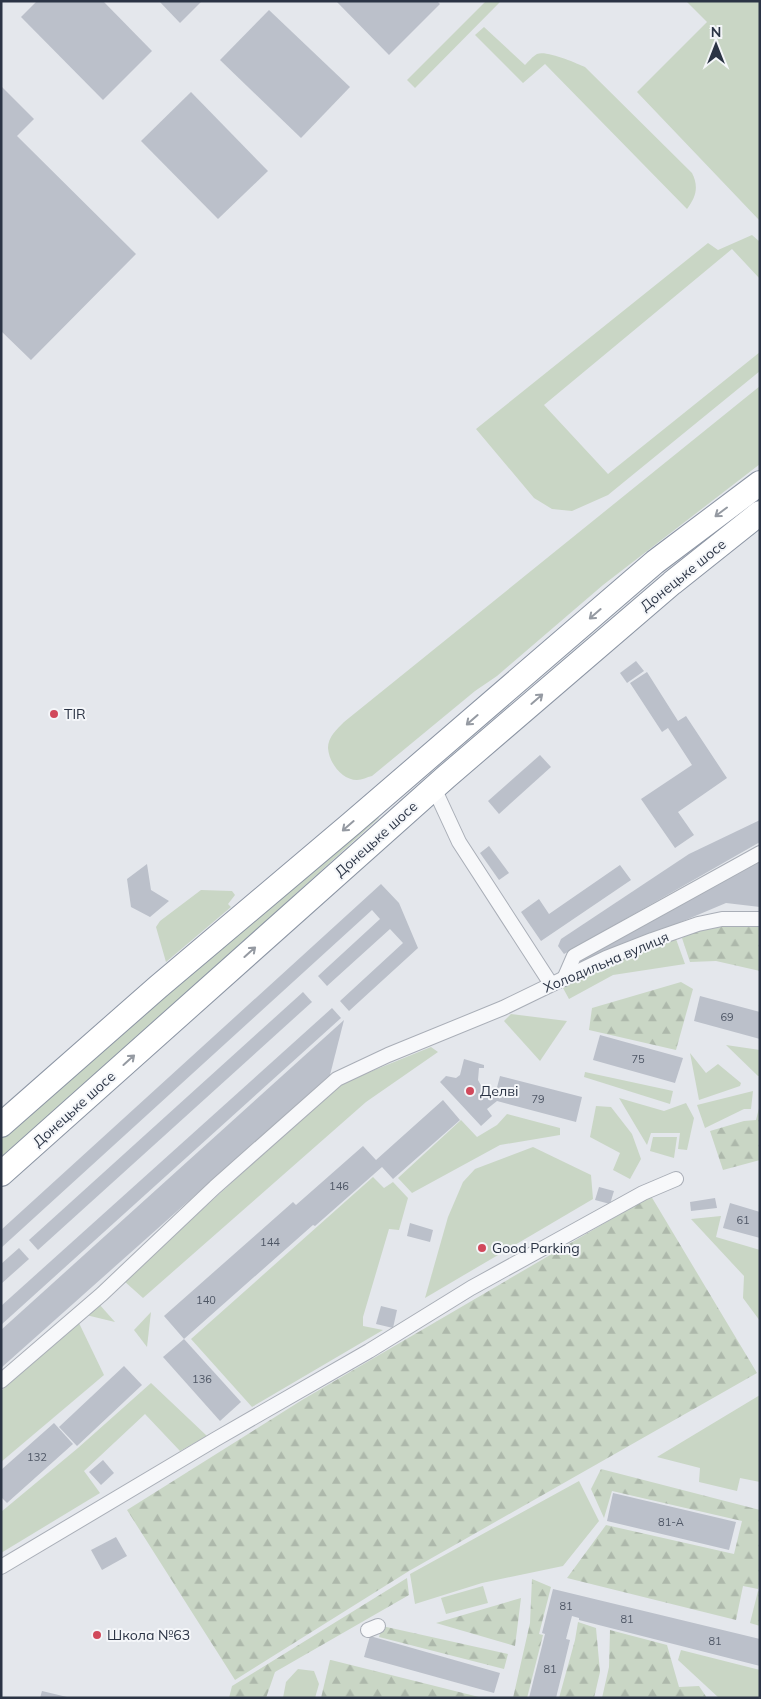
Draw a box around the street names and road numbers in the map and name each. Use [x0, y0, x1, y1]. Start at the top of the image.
street label: Донецьке шосе [637, 535, 730, 615]
street label: Донецьке шосе [331, 797, 421, 881]
street label: Холодильна вулиця [541, 927, 671, 997]
street label: Донецьке шосе [29, 1067, 119, 1151]

